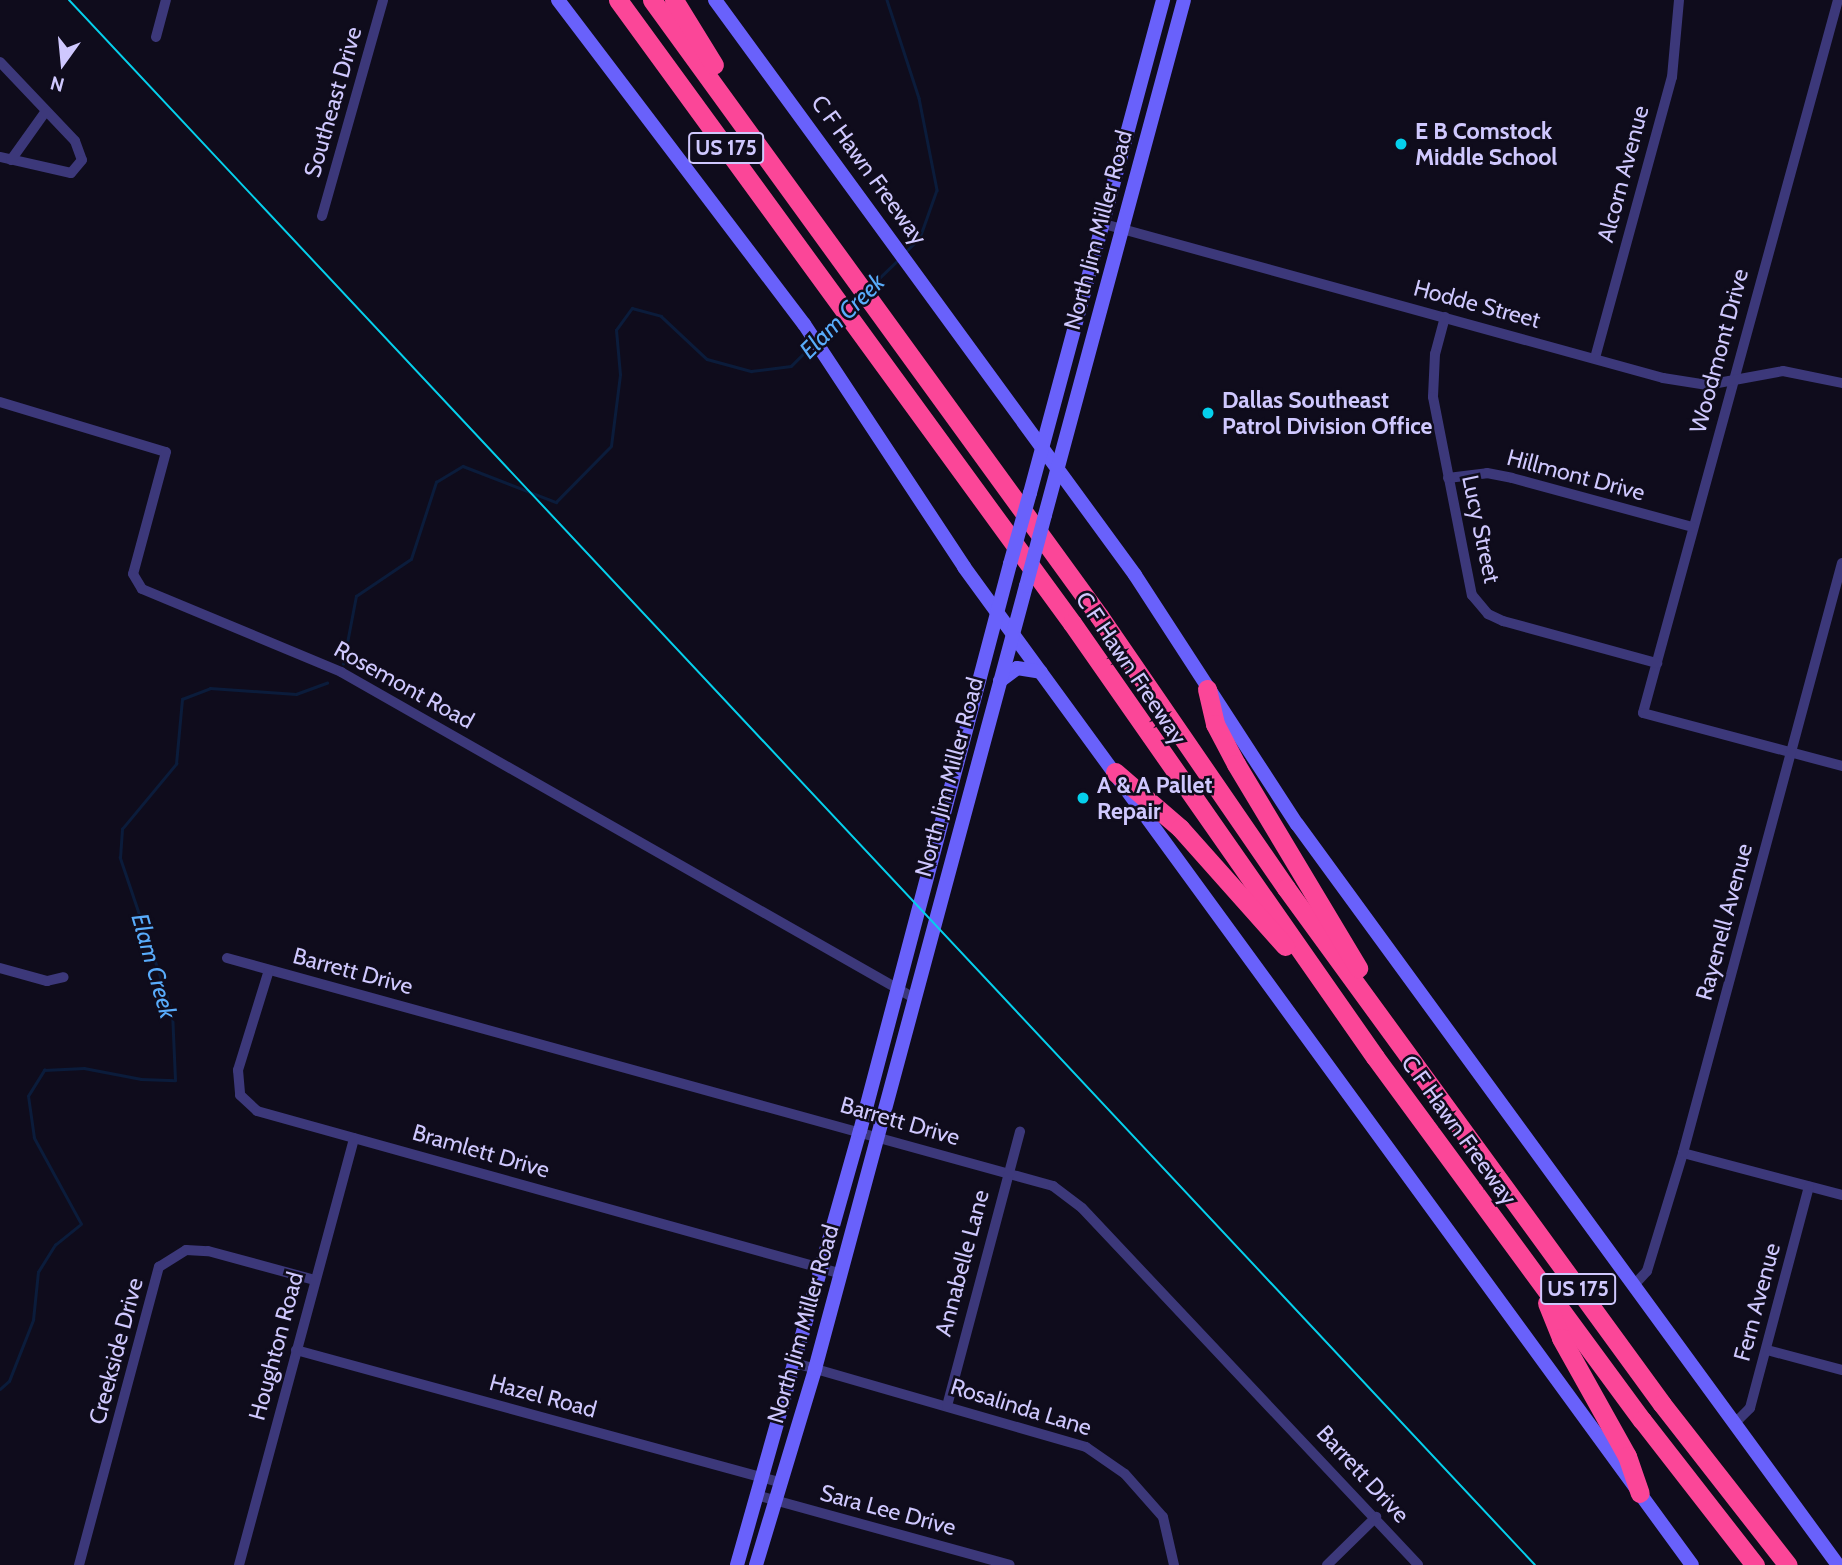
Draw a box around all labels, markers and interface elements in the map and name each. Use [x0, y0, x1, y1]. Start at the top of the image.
street label: Southeast Drive [298, 24, 368, 180]
north arrow [28, 28, 98, 98]
text: N [48, 71, 67, 97]
street label: C F Hawn Freeway [805, 90, 933, 250]
street label: Alcorn Avenue [1591, 103, 1655, 245]
place label: E B Comstock Middle School [1415, 117, 1557, 171]
street label: North Jim Miller Road [1058, 127, 1138, 333]
road number: US 175 [688, 130, 764, 166]
marker: E B Comstock Middle School [1393, 136, 1409, 152]
street label: Woodmont Drive [1684, 266, 1754, 436]
water label: Elam Creek [794, 268, 890, 364]
street label: Hodde Street [1411, 274, 1543, 334]
place label: Dallas Southeast Patrol Division Office [1222, 386, 1432, 440]
marker: Dallas Southeast Patrol Division Office [1200, 405, 1216, 421]
street label: Hillmont Drive [1504, 443, 1648, 507]
street label: Lucy Street [1456, 472, 1506, 586]
street label: C F Hawn Freeway [1070, 586, 1192, 750]
street label: Rosemont Road [329, 635, 479, 735]
street label: North Jim Miller Road [909, 674, 989, 880]
place label: A & A Pallet Repair [1097, 771, 1212, 825]
marker: A & A Pallet Repair [1075, 790, 1091, 806]
street label: Rayenell Avenue [1690, 841, 1758, 1003]
water label: Elam Creek [125, 910, 183, 1022]
street label: Barrett Drive [290, 942, 416, 1000]
street label: C F Hawn Freeway [1395, 1050, 1523, 1210]
street label: Barrett Drive [837, 1091, 963, 1151]
street label: Bramlett Drive [409, 1118, 553, 1184]
street label: Annabelle Lane [929, 1187, 995, 1339]
street label: North Jim Miller Road [761, 1222, 845, 1426]
street label: Fern Avenue [1728, 1240, 1786, 1364]
street label: Houghton Road [243, 1269, 309, 1423]
road number: US 175 [1540, 1272, 1616, 1306]
street label: Creekside Drive [83, 1275, 149, 1427]
street label: Hazel Road [486, 1368, 600, 1424]
street label: Rosalinda Lane [947, 1372, 1095, 1442]
street label: Barrett Drive [1311, 1420, 1415, 1528]
street label: Sara Lee Drive [817, 1479, 959, 1541]

